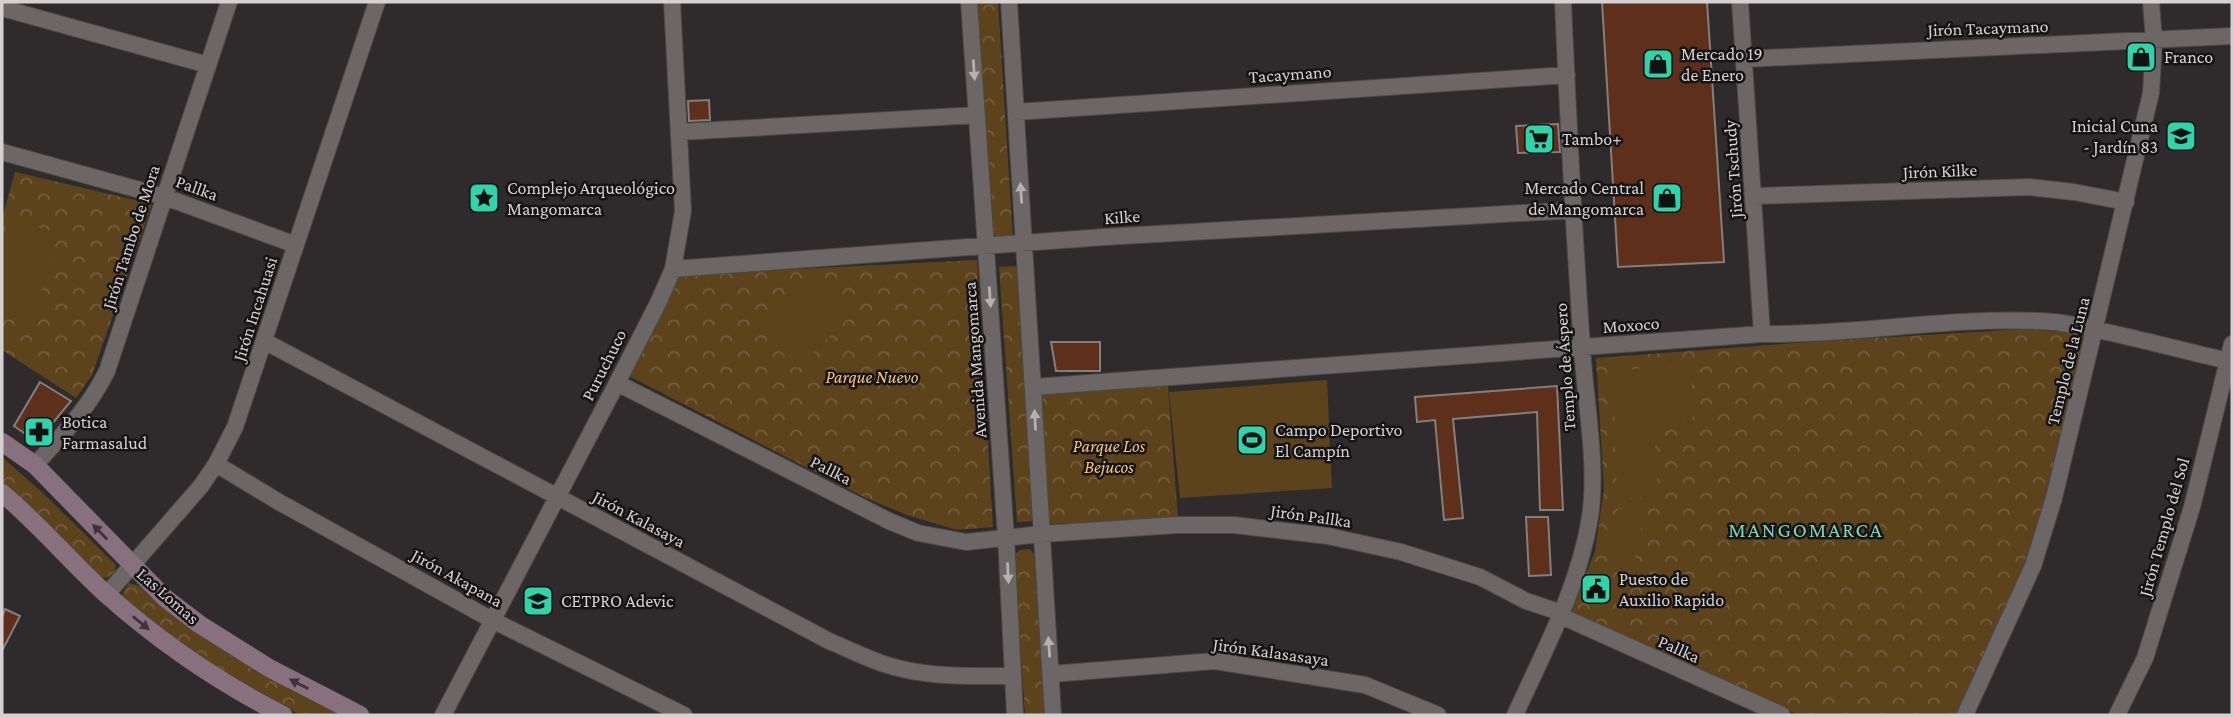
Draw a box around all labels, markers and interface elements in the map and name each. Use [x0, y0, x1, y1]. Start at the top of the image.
street label: Jirón Tacaymano [1925, 16, 2049, 40]
shop icon: Franco [2124, 40, 2158, 74]
place label: Mercado 19 de Enero [1681, 44, 1763, 85]
shop icon: Mercado 19 de Enero [1641, 47, 1675, 81]
place label: Franco [2164, 47, 2213, 67]
one-way arrow [969, 59, 980, 81]
street label: Tacaymano [1248, 61, 1332, 87]
place label: Inicial Cuna - Jardín 83 [2071, 116, 2158, 157]
street label: Jirón Tschudy [1720, 118, 1747, 221]
school or university icon: Inicial Cuna - Jardín 83 [2164, 119, 2198, 153]
supermarket icon: Tambo+ [1522, 122, 1556, 156]
place label: Tambo+ [1562, 129, 1622, 149]
street label: Jirón Kilke [1901, 160, 1978, 182]
street label: Jirón Tambo de Mora [98, 162, 164, 314]
street label: Pallka [173, 171, 221, 205]
place label: Complejo Arqueológico Mangomarca [507, 178, 675, 219]
place label: Mercado Central de Mangomarca [1524, 178, 1644, 219]
place icon: Complejo Arqueológico Mangomarca [467, 181, 501, 215]
shop icon: Mercado Central de Mangomarca [1650, 181, 1684, 215]
one-way arrow [1016, 182, 1027, 204]
street label: Kilke [1103, 206, 1141, 228]
street label: Jirón Incahuasi [228, 254, 281, 366]
street label: Avenida Mangomarca [960, 281, 990, 439]
one-way arrow [984, 286, 995, 308]
street label: Templo de la Luna [2042, 295, 2094, 427]
street label: Templo de Áspero [1551, 302, 1579, 432]
street label: Moxoco [1602, 313, 1660, 337]
street label: Puruchuco [578, 326, 631, 404]
park label: Parque Nuevo [825, 367, 919, 387]
one-way arrow [1029, 409, 1040, 431]
place label: Botica Farmasalud [62, 412, 148, 453]
pharmacy icon: Botica Farmasalud [22, 415, 56, 449]
place label: Campo Deportivo El Campín [1275, 420, 1403, 461]
sports icon: Campo Deportivo El Campín [1235, 423, 1269, 457]
park label: Parque Los Bejucos [1073, 436, 1146, 478]
street label: Pallka [807, 451, 855, 489]
street label: Jirón Templo del Sol [2134, 455, 2193, 601]
street label: Jirón Kalasaya [588, 485, 689, 552]
street label: Jirón Pallka [1267, 500, 1353, 532]
district label: MANGOMARCA [1728, 518, 1884, 542]
one-way arrow [91, 524, 108, 541]
street label: Jirón Akapana [406, 544, 506, 611]
one-way arrow [1003, 562, 1014, 584]
street label: Las Lomas [133, 564, 203, 628]
place label: Puesto de Auxilio Rapido [1619, 569, 1724, 610]
public building icon: Puesto de Auxilio Rapido [1579, 572, 1613, 606]
school or university icon: CETPRO Adevic [521, 584, 555, 618]
place label: CETPRO Adevic [561, 591, 674, 611]
one-way arrow [132, 615, 149, 630]
street label: Pallka [1655, 631, 1703, 667]
street label: Jirón Kalasasaya [1210, 634, 1330, 670]
one-way arrow [1043, 636, 1054, 658]
one-way arrow [289, 678, 309, 690]

